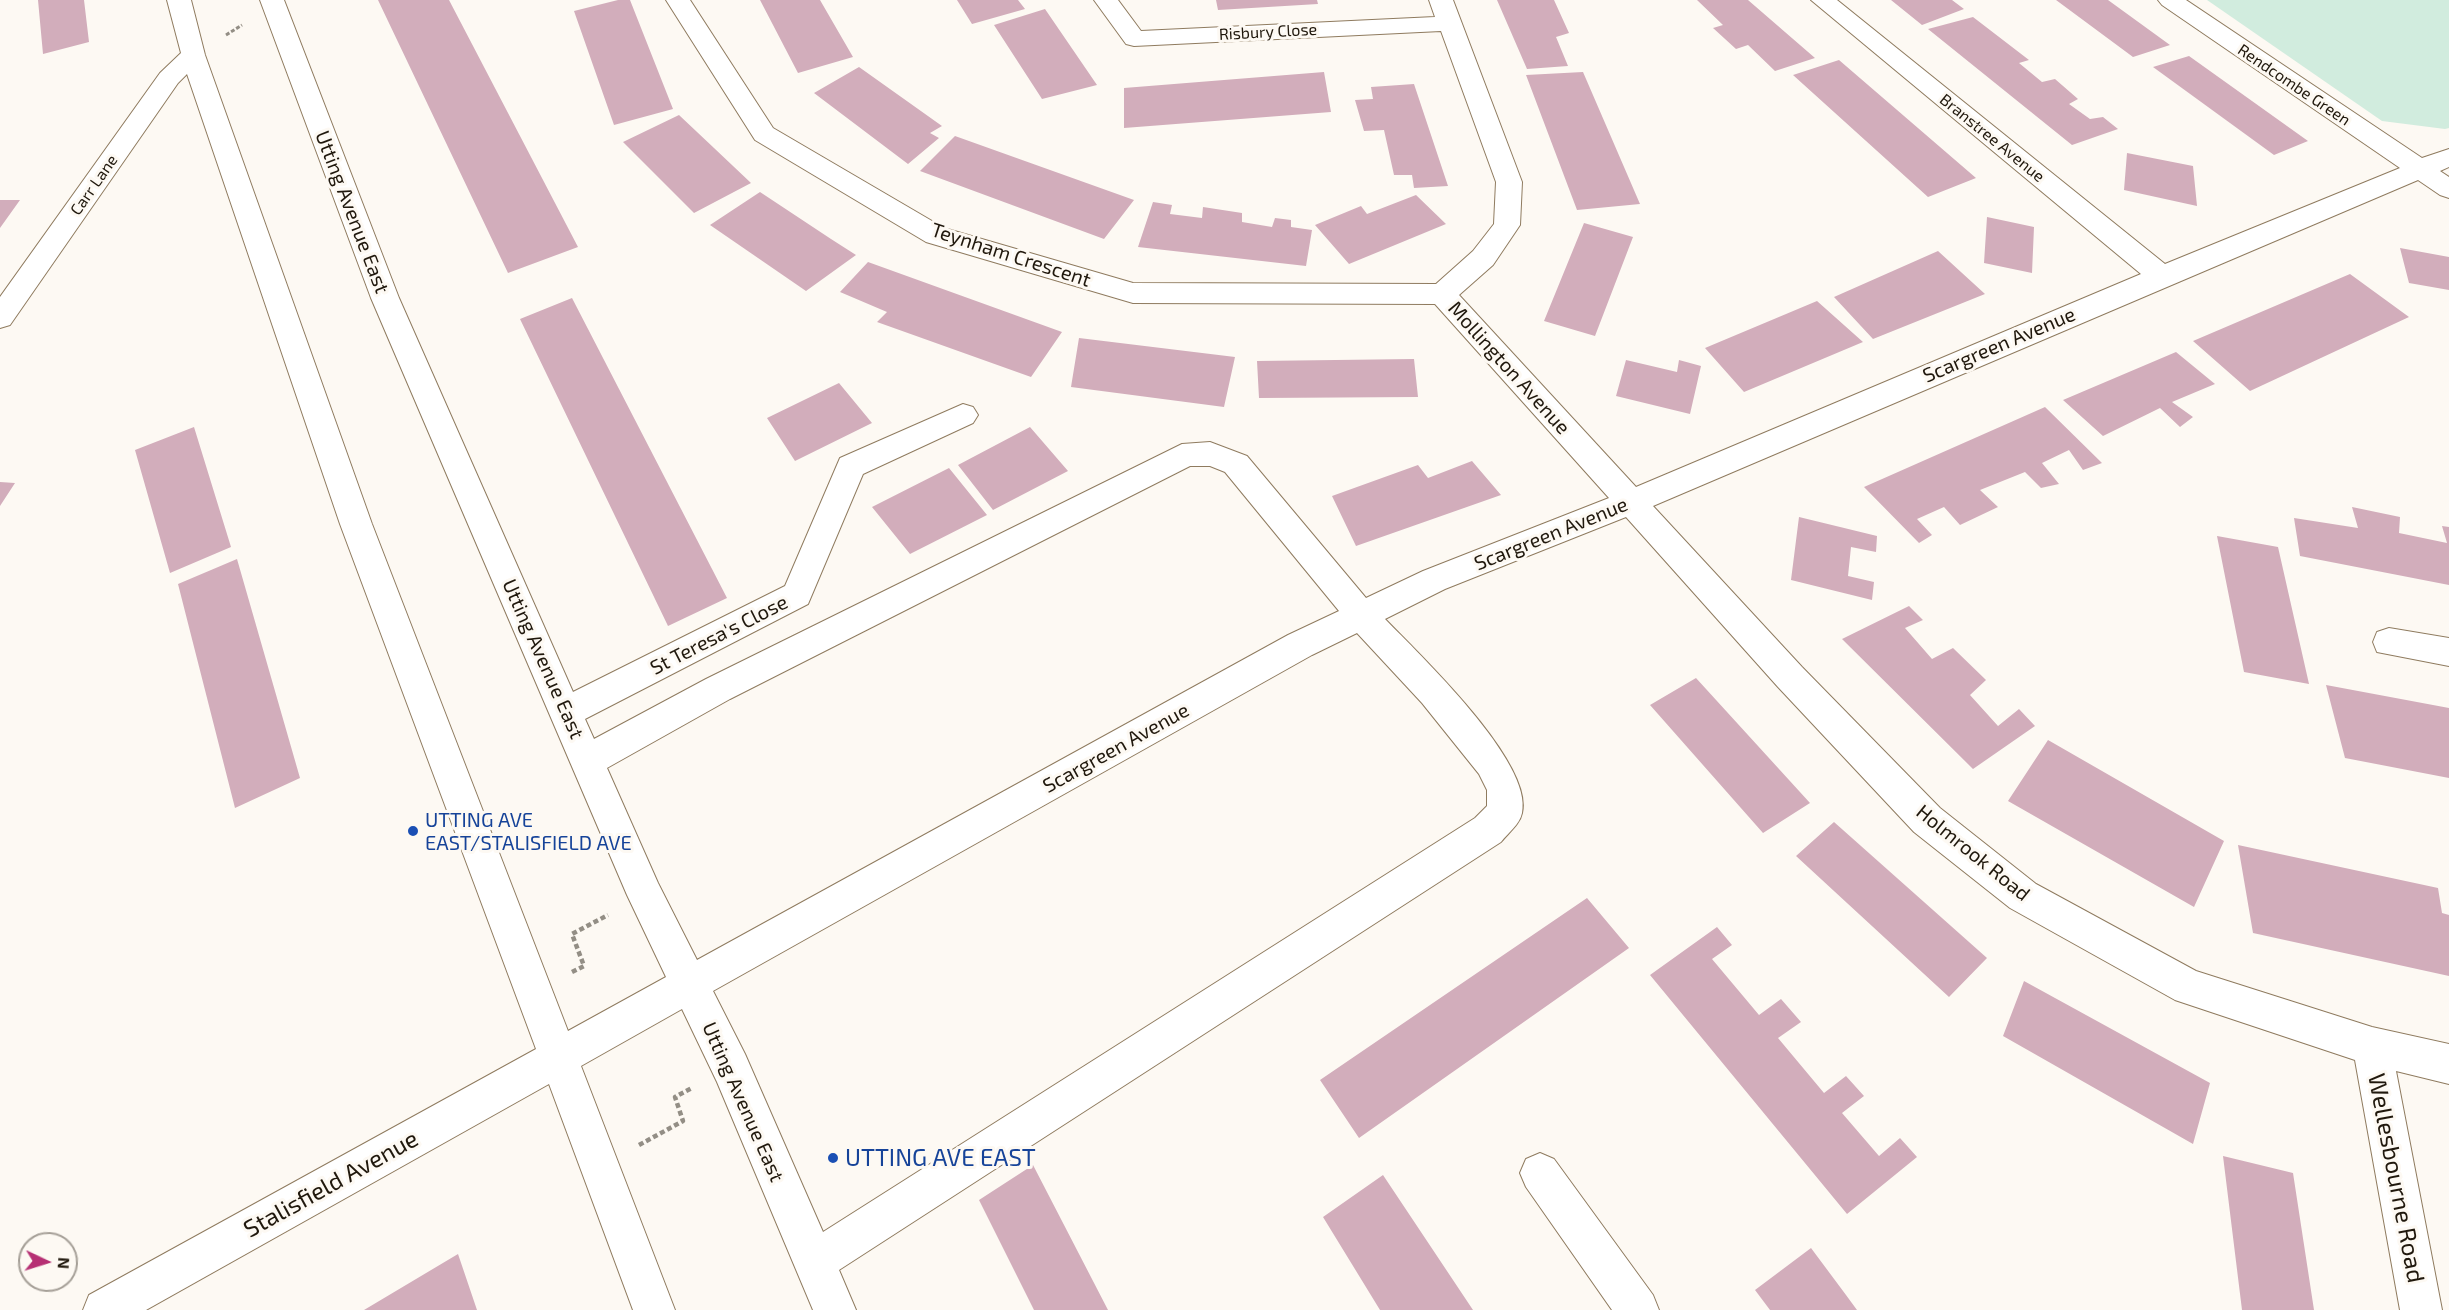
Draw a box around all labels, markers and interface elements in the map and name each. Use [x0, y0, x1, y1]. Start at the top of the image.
street label: Risbury Close [1218, 20, 1318, 44]
street label: Rendcombe Green [2234, 40, 2354, 130]
street label: Branstree Avenue [1936, 90, 2048, 186]
street label: Utting Avenue East [310, 127, 394, 297]
street label: Carr Lane [66, 151, 122, 219]
street label: Teynham Crescent [928, 218, 1094, 292]
street label: Mollington Avenue [1443, 297, 1575, 439]
street label: Scargreen Avenue [1919, 302, 2079, 388]
street label: Scargreen Avenue [1471, 492, 1631, 576]
street label: Utting Avenue East [497, 575, 589, 743]
street label: St Teresa's Close [646, 590, 792, 680]
street label: Scargreen Avenue [1039, 698, 1193, 798]
street label: Holmrook Road [1911, 800, 2035, 906]
place label: UTTING AVE EAST/STALISFIELD AVE [425, 808, 632, 855]
marker: UTTING AVE EAST/STALISFIELD AVE [406, 824, 420, 838]
street label: Utting Avenue East [697, 1018, 789, 1186]
street label: Wellesbourne Road [2362, 1071, 2430, 1285]
street label: Stalisfield Avenue [239, 1124, 423, 1244]
place label: UTTING AVE EAST [845, 1144, 1036, 1172]
marker: UTTING AVE EAST [826, 1151, 840, 1165]
north arrow [18, 1232, 78, 1292]
text: N [55, 1257, 74, 1270]

